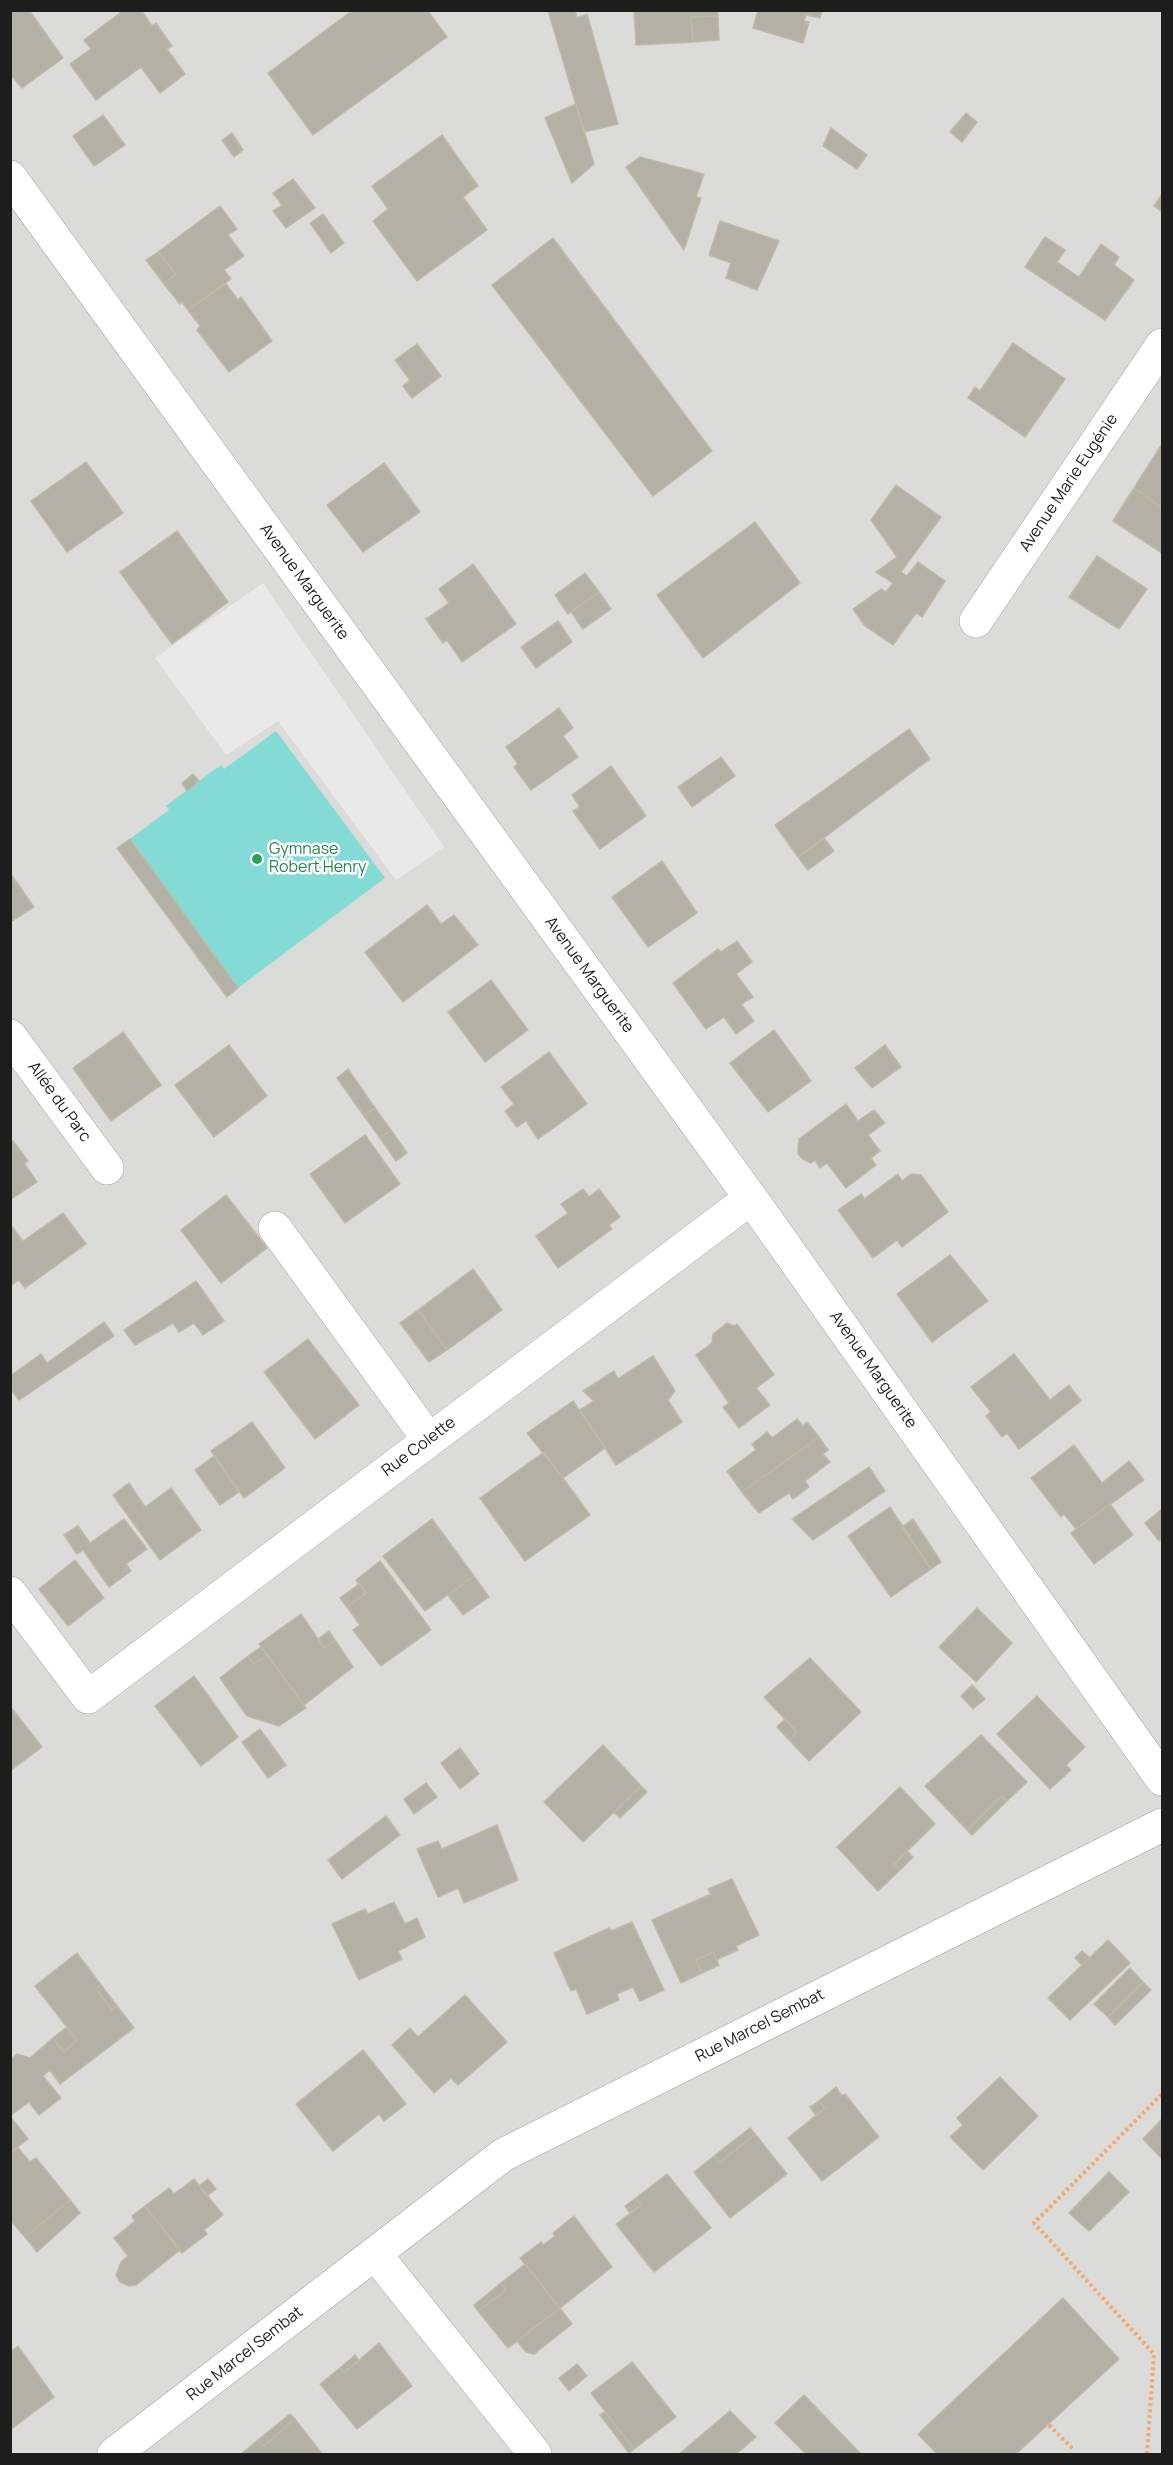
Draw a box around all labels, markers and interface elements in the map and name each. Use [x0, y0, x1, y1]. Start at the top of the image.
street label: Avenue Marie Eugénie [1016, 410, 1122, 556]
street label: Avenue Marguerite [255, 520, 353, 644]
place label: Gymnase Robert Henry [269, 840, 366, 878]
marker: Gymnase Robert Henry [250, 852, 264, 866]
street label: Avenue Marguerite [540, 913, 638, 1037]
street label: Allée du Parc [24, 1058, 94, 1146]
street label: Avenue Marguerite [825, 1308, 921, 1432]
street label: Rue Colette [378, 1413, 460, 1481]
street label: Rue Marcel Sembat [692, 1985, 828, 2067]
street label: Rue Marcel Sembat [183, 2303, 307, 2405]

